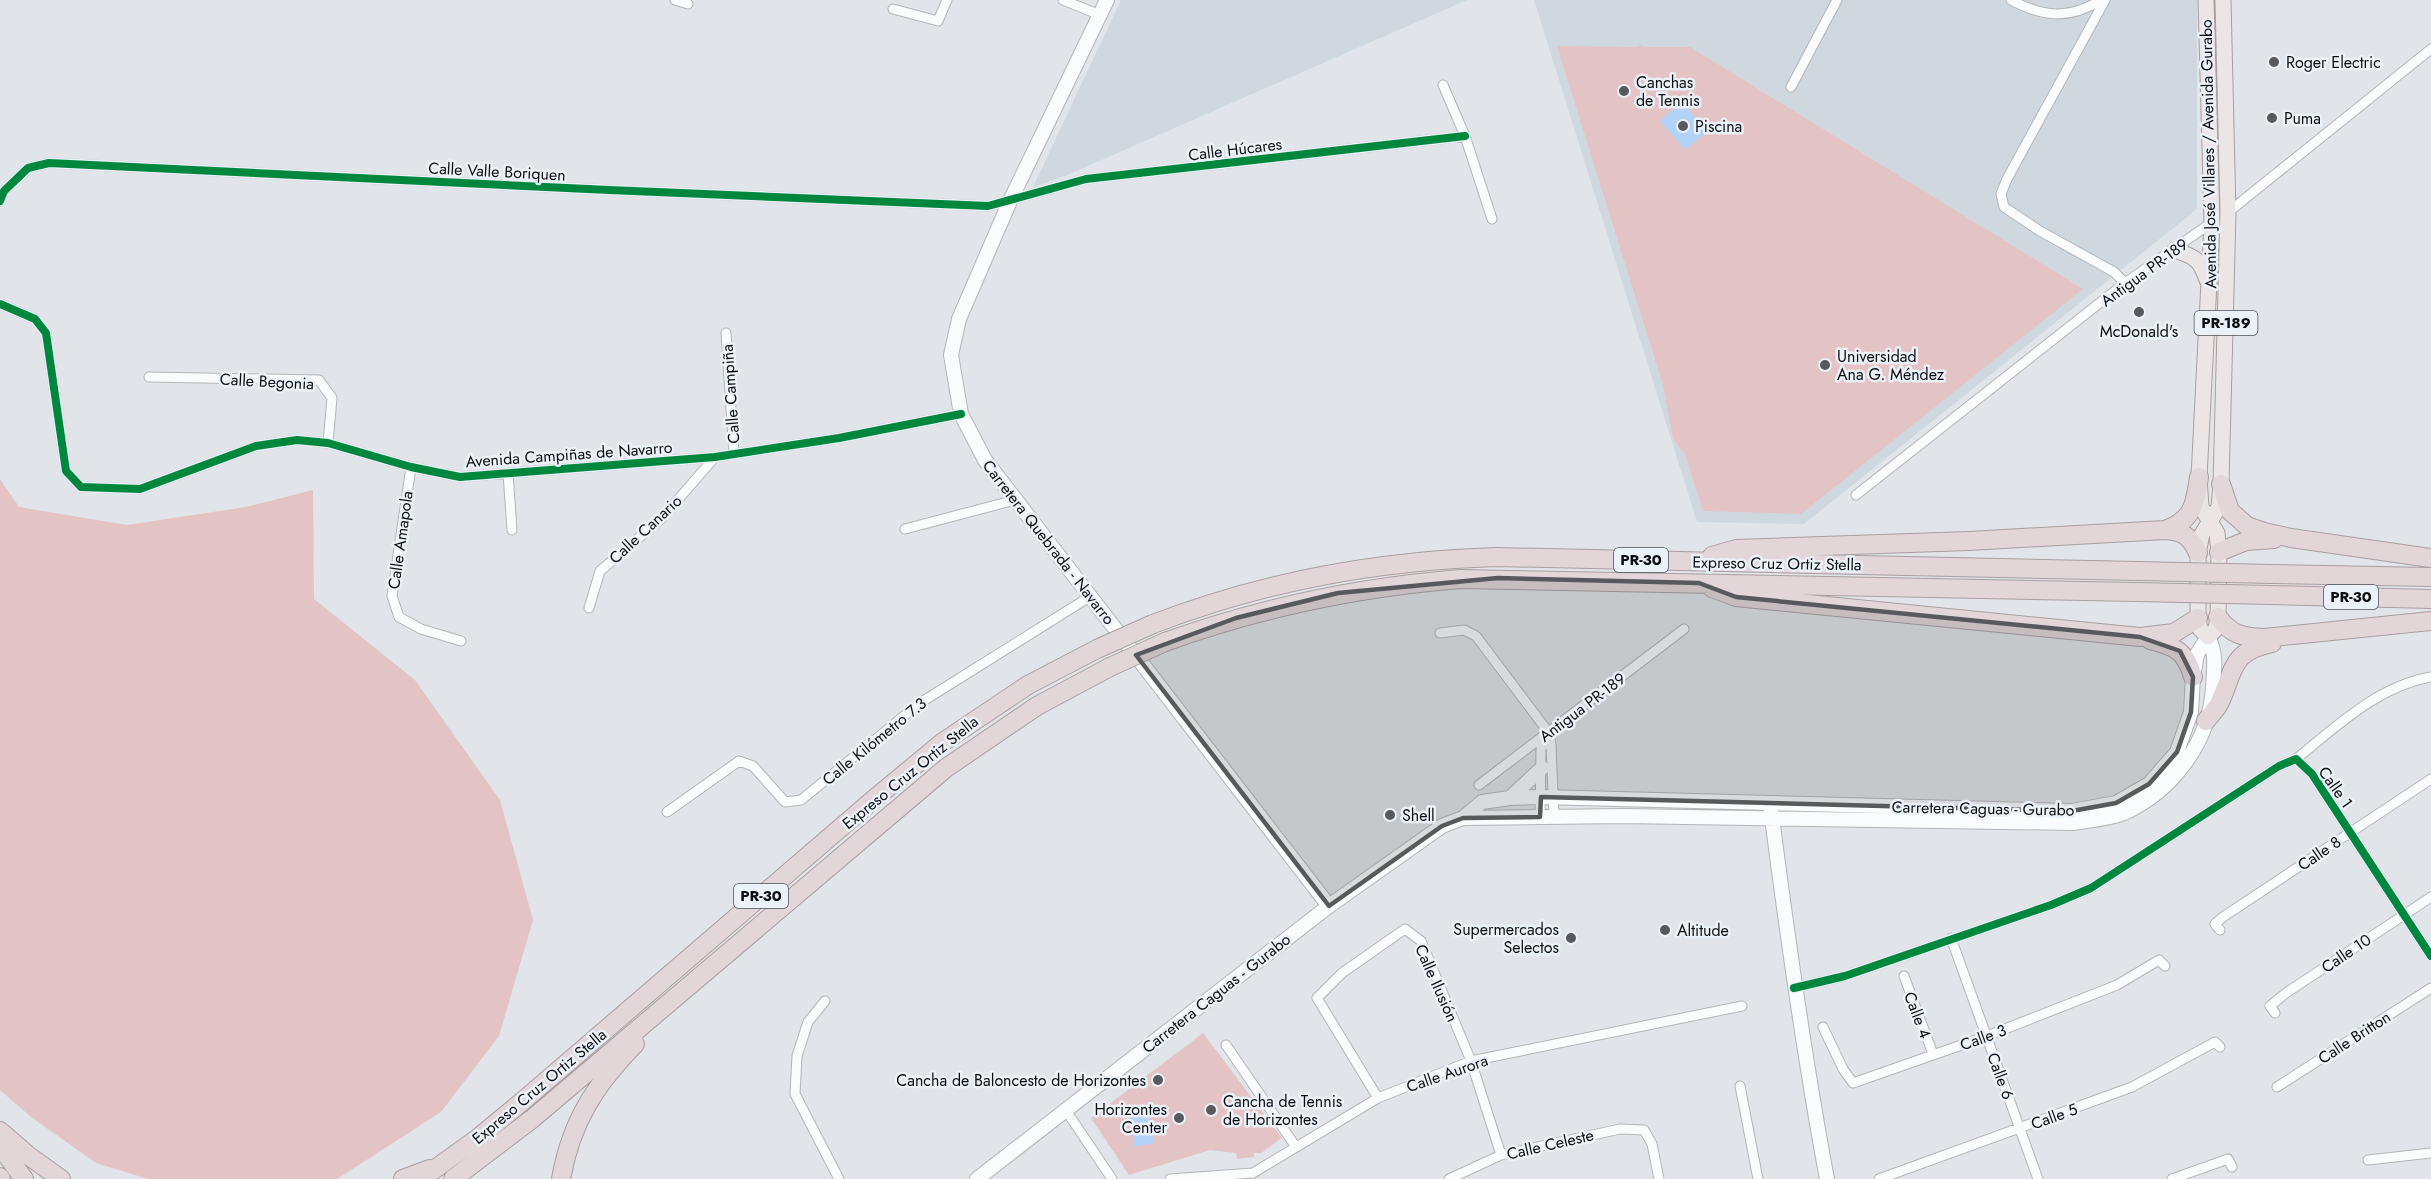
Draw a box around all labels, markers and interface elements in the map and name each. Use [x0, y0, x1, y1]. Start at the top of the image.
street label: Avenida José Villares / Avenida Gurabo [2195, 19, 2222, 289]
place label: Roger Electric [2286, 51, 2381, 74]
marker: Roger Electric [2267, 55, 2281, 69]
place label: Canchas de Tennis [1636, 71, 1700, 112]
marker: Canchas de Tennis [1617, 84, 1631, 98]
place label: Puma [2284, 107, 2321, 130]
marker: Puma [2265, 111, 2279, 125]
place label: Piscina [1695, 115, 1742, 138]
marker: Piscina [1676, 119, 1690, 133]
street label: Calle Húcares [1187, 132, 1283, 167]
street label: Calle Valle Boriquen [428, 156, 566, 187]
street label: Antigua PR-189 [2096, 233, 2193, 312]
marker: McDonald's [2132, 305, 2146, 319]
road number: PR-189 [2194, 311, 2258, 335]
place label: McDonald's [2100, 320, 2178, 343]
street label: Calle Campiña [716, 343, 745, 444]
place label: Universidad Ana G. Méndez [1837, 345, 1945, 386]
marker: Universidad Ana G. Méndez [1818, 358, 1832, 372]
street label: Calle Begonia [219, 368, 315, 395]
street label: Avenida Campiñas de Navarro [465, 436, 673, 473]
street label: Carretera Quebrada - Navarro [977, 455, 1120, 630]
street label: Calle Amapola [382, 489, 419, 591]
street label: Calle Canario [604, 489, 687, 569]
road number: PR-30 [1614, 548, 1668, 572]
street label: Expreso Cruz Ortiz Stella [1692, 551, 1862, 576]
road number: PR-30 [2324, 585, 2378, 609]
street label: Antigua PR-189 [1534, 667, 1630, 748]
street label: Calle Kilómetro 7.3 [817, 692, 932, 791]
street label: Expreso Cruz Ortiz Stella [837, 710, 983, 835]
street label: Calle 1 [2313, 762, 2358, 813]
street label: Carretera Caguas - Gurabo [1891, 795, 2075, 822]
place label: Shell [1402, 804, 1435, 827]
marker: Shell [1383, 808, 1397, 822]
street label: Calle 8 [2293, 831, 2346, 876]
road number: PR-30 [734, 884, 788, 908]
place label: Supermercados Selectos [1453, 918, 1559, 959]
place label: Altitude [1677, 919, 1729, 942]
marker: Altitude [1658, 923, 1672, 937]
street label: Carretera Caguas - Gurabo [1137, 928, 1296, 1059]
street label: Calle 10 [2317, 928, 2376, 979]
marker: Supermercados Selectos [1564, 931, 1578, 945]
street label: Calle Ilusión [1409, 941, 1464, 1026]
street label: Calle 4 [1898, 988, 1937, 1042]
street label: Calle Britton [2313, 1005, 2395, 1070]
street label: Calle 3 [1957, 1018, 2010, 1056]
street label: Expreso Cruz Ortiz Stella [467, 1023, 612, 1150]
street label: Calle Aurora [1403, 1049, 1491, 1098]
street label: Calle 6 [1981, 1050, 2020, 1103]
place label: Cancha de Baloncesto de Horizontes [896, 1069, 1146, 1092]
marker: Cancha de Baloncesto de Horizontes [1151, 1073, 1165, 1087]
place label: Cancha de Tennis de Horizontes [1223, 1090, 1342, 1131]
street label: Calle 5 [2028, 1097, 2081, 1136]
place label: Horizontes Center [1094, 1098, 1168, 1139]
marker: Cancha de Tennis de Horizontes [1204, 1103, 1218, 1117]
marker: Horizontes Center [1172, 1111, 1186, 1125]
street label: Calle Celeste [1504, 1123, 1596, 1166]

